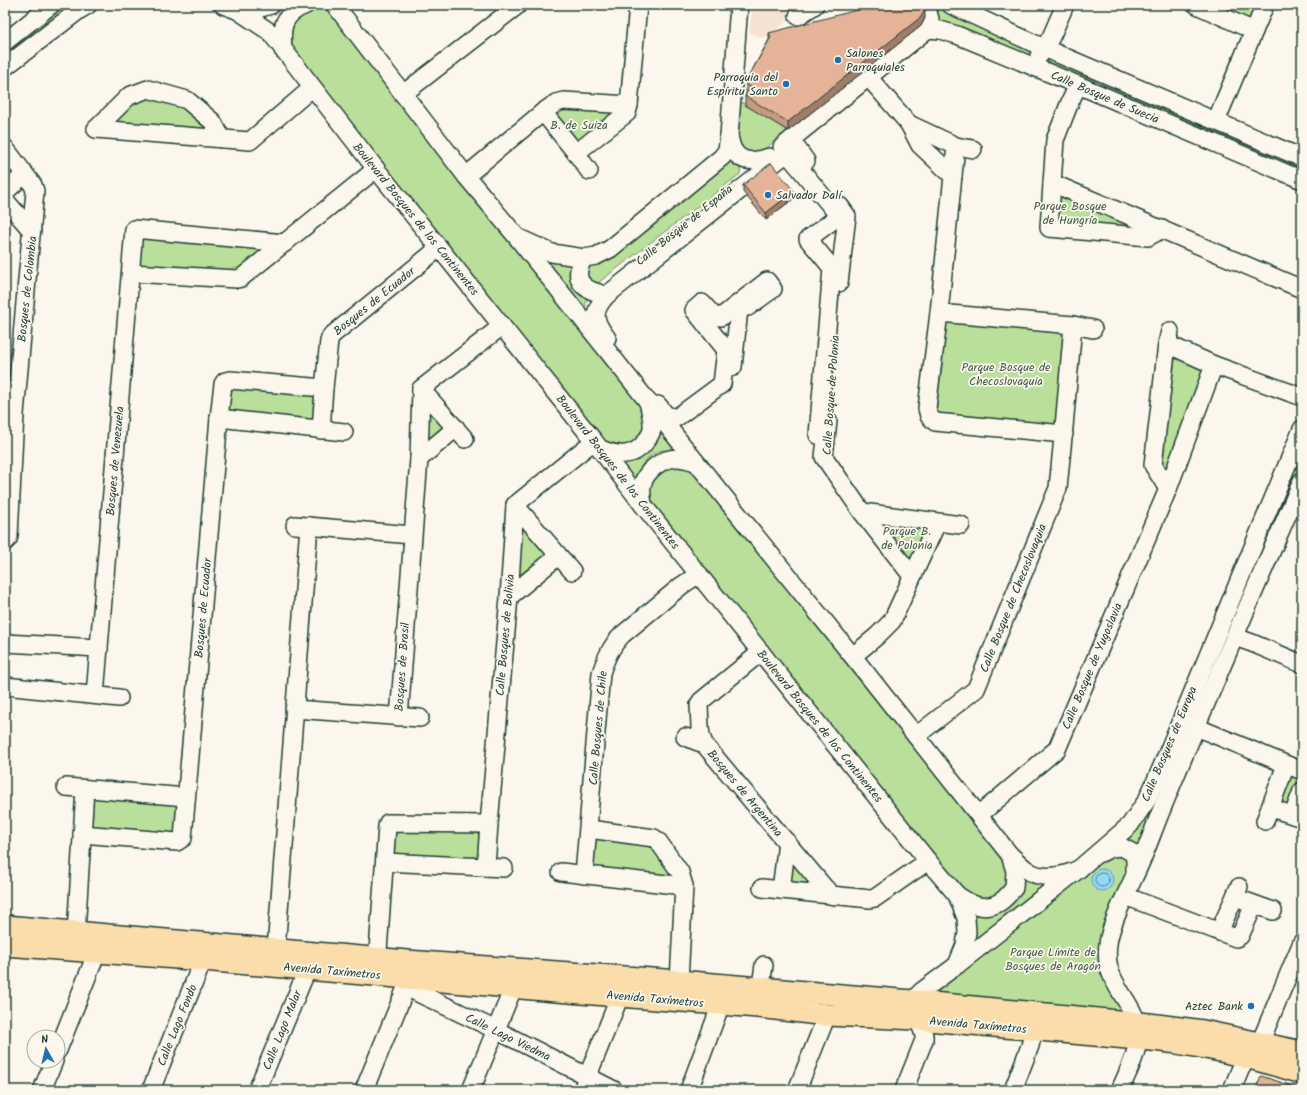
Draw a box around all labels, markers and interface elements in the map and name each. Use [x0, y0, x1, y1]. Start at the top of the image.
place label: Salones Parroquiales [846, 44, 905, 77]
marker: Salones Parroquiales [833, 55, 843, 65]
street label: Calle Bosque de Suecia [1048, 66, 1162, 129]
place label: Parroquia del Espíritu Santo [707, 68, 778, 101]
marker: Parroquia del Espíritu Santo [781, 79, 791, 89]
park label: B. de Suiza [550, 116, 608, 135]
street label: Boulevard Bosques de los Continentes [348, 139, 483, 300]
street label: Calle Bosque de España [632, 180, 737, 271]
place label: Salvador Dalí [776, 186, 843, 205]
marker: Salvador Dalí [763, 190, 773, 200]
park label: Parque Bosque de Hungría [1034, 197, 1107, 230]
street label: Bosques de Colombia [12, 235, 43, 343]
street label: Bosques de Ecuador [329, 262, 420, 340]
street label: Calle Bosque de Polonia [818, 334, 845, 456]
park label: Parque Bosque de Checoslovaquia [961, 358, 1051, 391]
street label: Boulevard Bosques de los Continentes [551, 391, 684, 554]
street label: Bosques de Venezuela [101, 405, 130, 517]
street label: Calle Bosque de Checoslovaquia [975, 521, 1052, 675]
park label: Parque B. de Polonia [881, 522, 933, 555]
street label: Bosques de Ecuador [190, 556, 217, 659]
street label: Calle Bosques de Bolivia [491, 573, 520, 697]
street label: Calle Bosque de Yugoslavia [1057, 600, 1128, 733]
street label: Bosques de Brasil [390, 622, 415, 712]
street label: Boulevard Bosques de los Continentes [752, 646, 887, 807]
street label: Calle Bosques de Chile [584, 669, 613, 786]
street label: Calle Bosques de Europa [1137, 683, 1203, 805]
street label: Bosques de Argentina [702, 745, 787, 842]
park label: Parque Límite de Bosques de Aragón [1005, 943, 1101, 976]
street label: Avenida Taxímetros [283, 958, 381, 985]
street label: Calle Lago Fondo [152, 981, 202, 1069]
street label: Calle Lago Malar [258, 986, 308, 1073]
street label: Avenida Taxímetros [606, 986, 704, 1013]
place label: Aztec Bank [1185, 997, 1243, 1016]
marker: Aztec Bank [1246, 1001, 1256, 1011]
street label: Calle Lago Viedma [462, 1009, 554, 1066]
street label: Avenida Taxímetros [929, 1012, 1027, 1039]
north arrow [26, 1029, 66, 1069]
text: N [40, 1031, 49, 1049]

